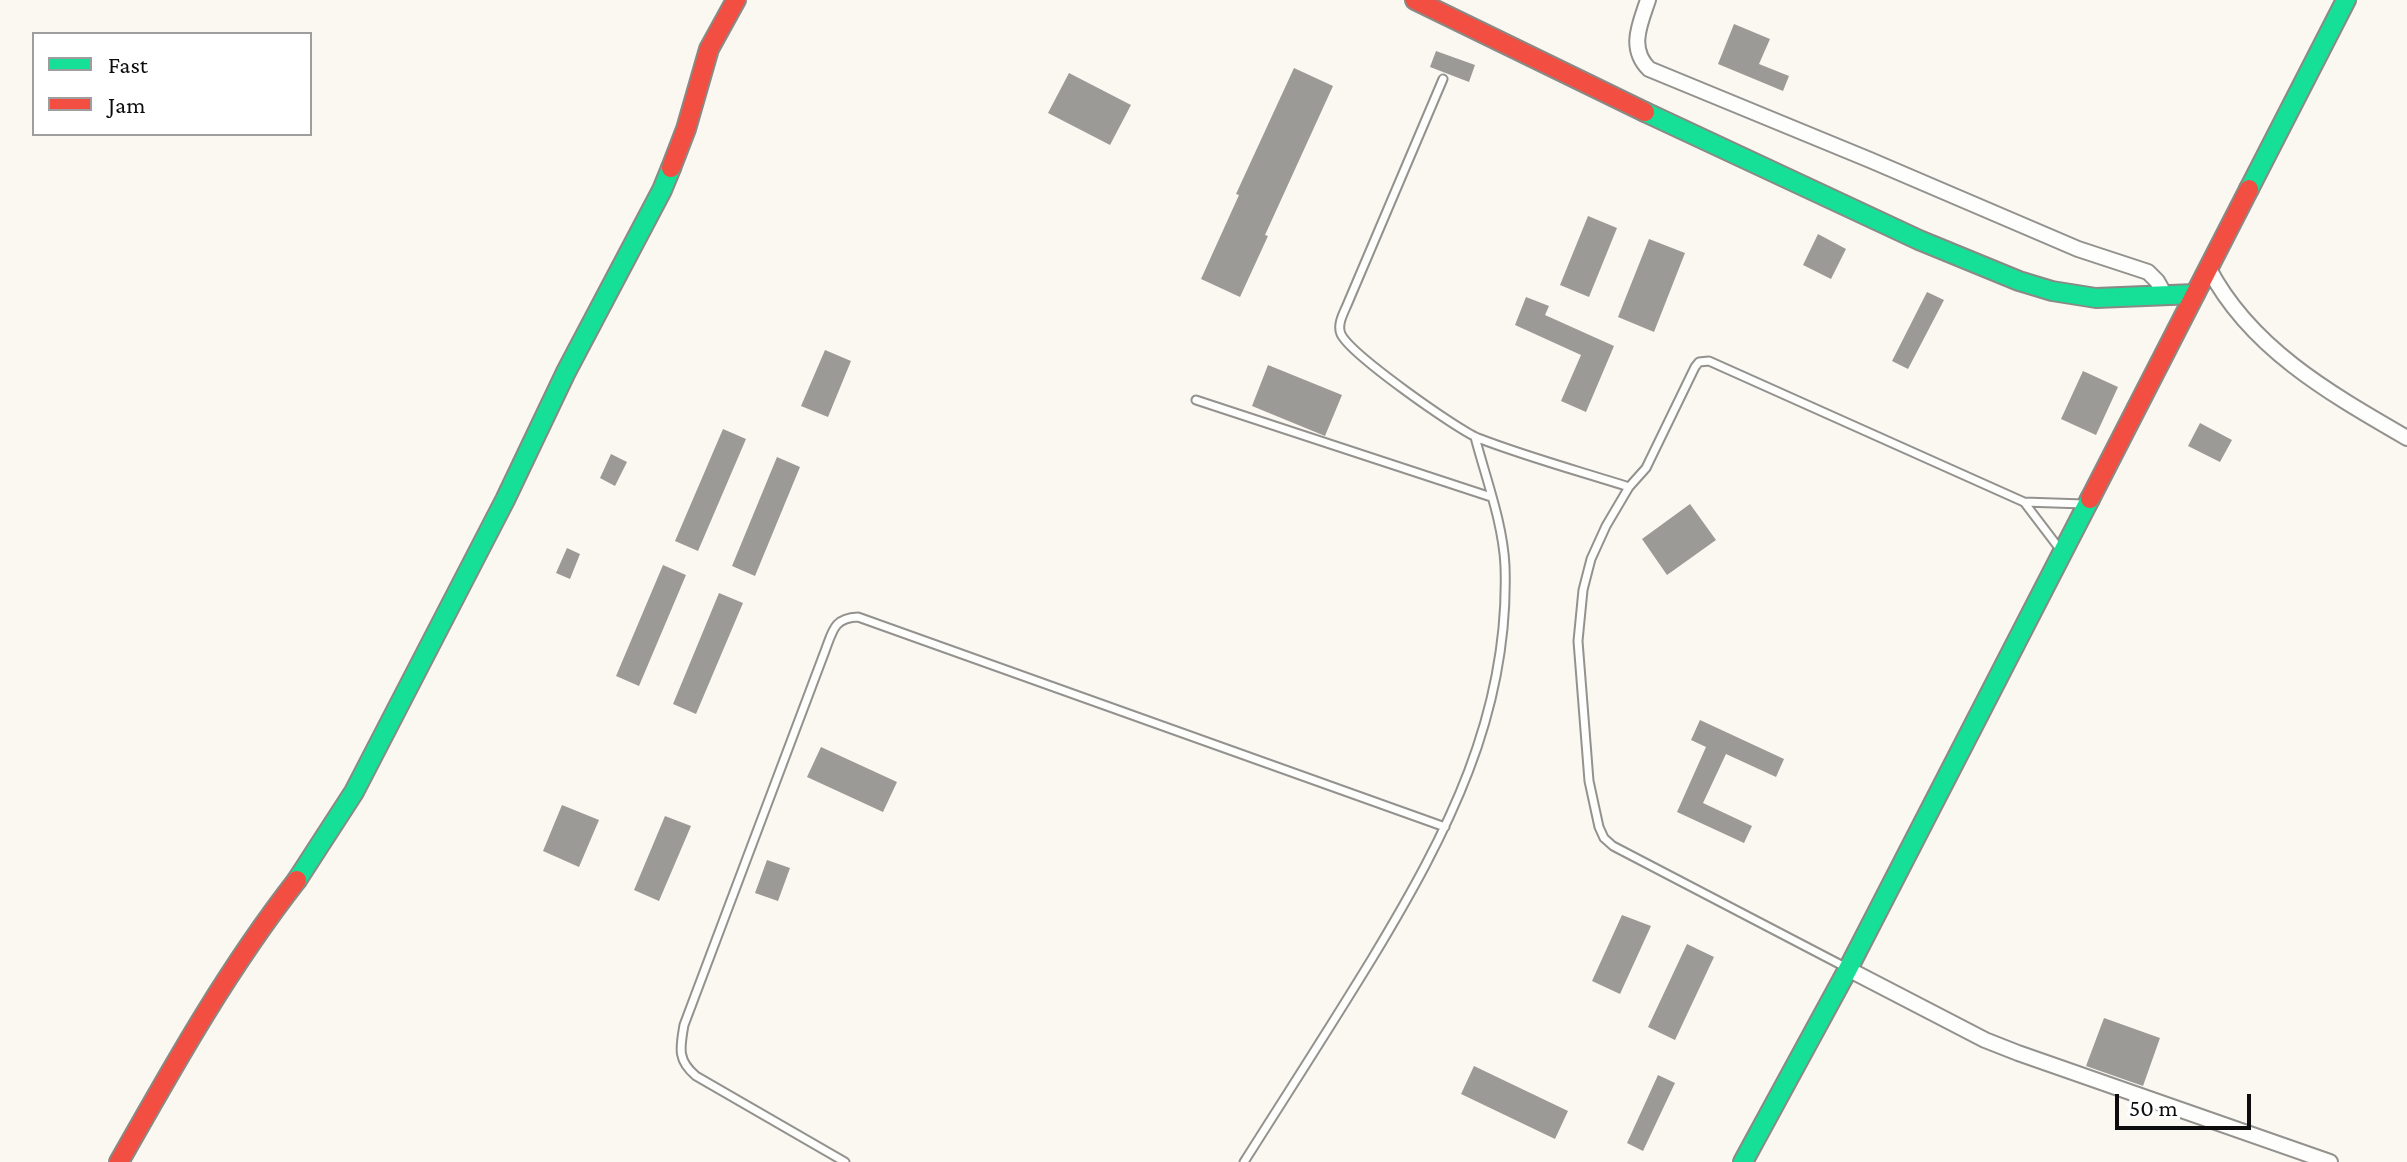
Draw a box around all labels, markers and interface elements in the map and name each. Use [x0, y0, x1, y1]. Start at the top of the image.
legend [32, 32, 312, 136]
text: Fast [108, 51, 148, 78]
text: Jam [108, 91, 146, 118]
scale bar [2119, 1078, 2255, 1128]
text: 50 m [2129, 1094, 2178, 1121]

